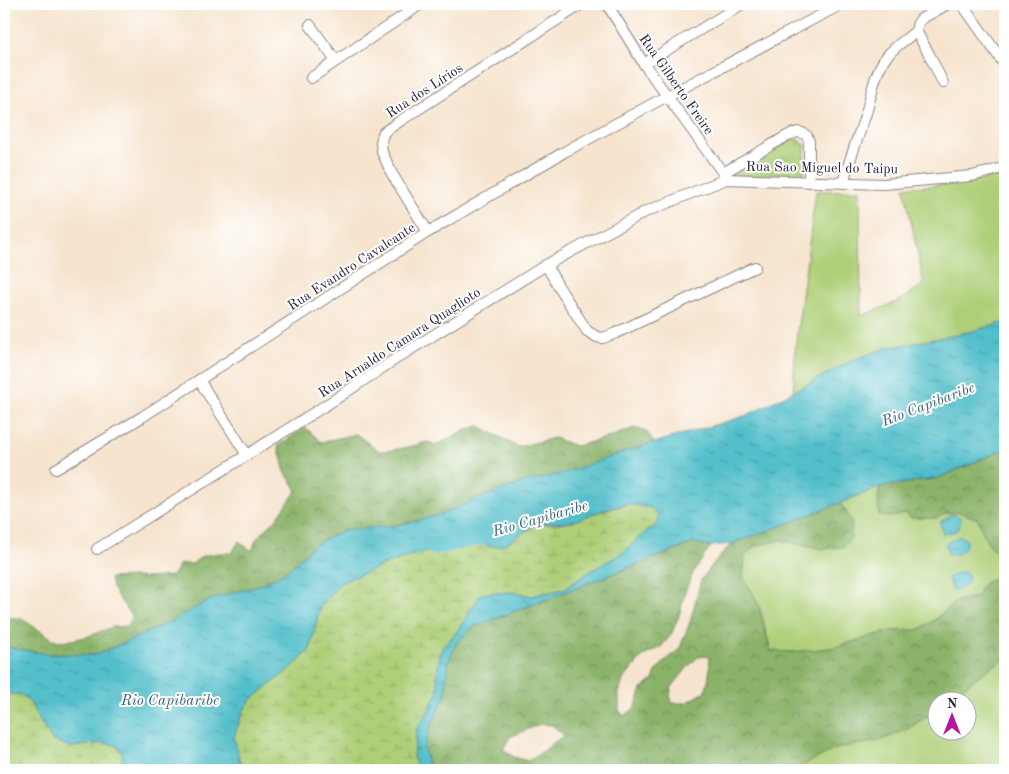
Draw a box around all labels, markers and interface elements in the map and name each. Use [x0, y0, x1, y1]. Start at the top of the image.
street label: Rua Gilberto Freire [636, 32, 716, 137]
street label: Rua dos Lírios [384, 61, 465, 121]
street label: Rua Sao Miguel do Taipu [746, 160, 899, 176]
street label: Rua Evandro Cavalcante [285, 220, 418, 313]
street label: Rua Arnaldo Camara Quaglioto [316, 285, 483, 401]
water label: Rio Capibaribe [879, 381, 977, 430]
water label: Rio Capibaribe [490, 499, 590, 540]
north arrow [926, 692, 976, 742]
water label: Rio Capibaribe [120, 694, 219, 709]
text: N [947, 697, 958, 711]

